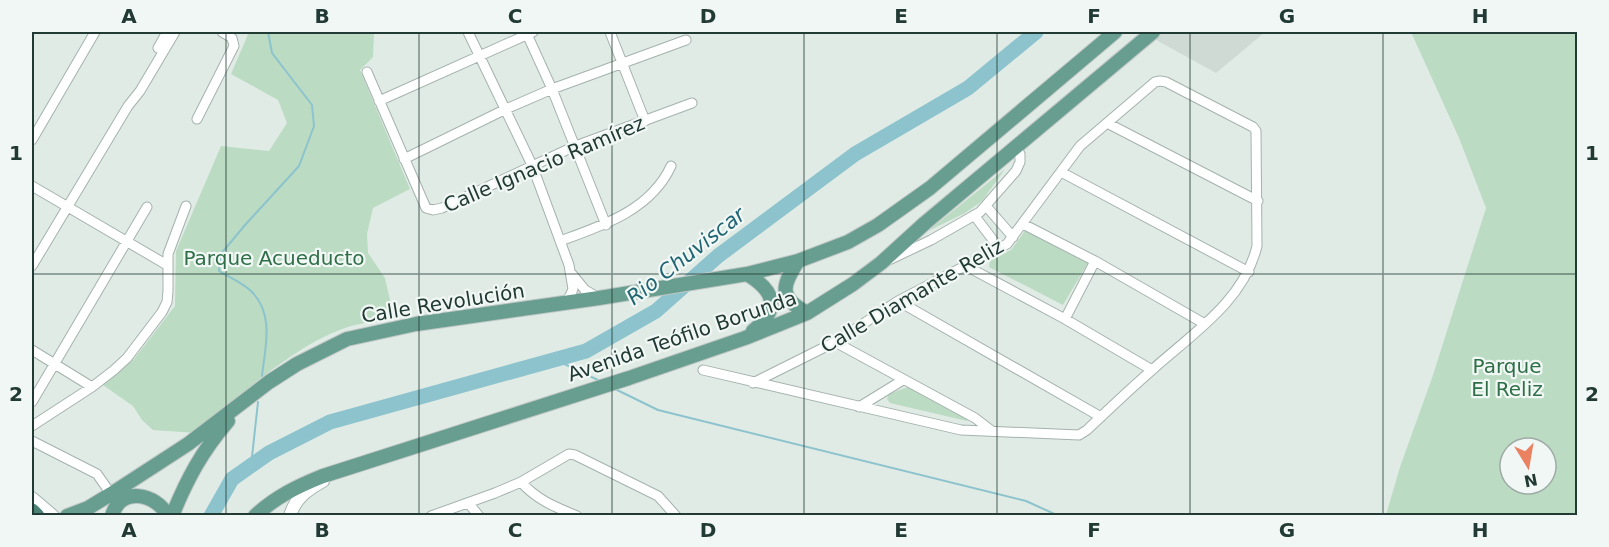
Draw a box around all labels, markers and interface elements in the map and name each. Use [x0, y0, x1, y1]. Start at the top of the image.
text: A [121, 4, 137, 28]
text: B [314, 4, 330, 28]
text: C [508, 4, 522, 28]
text: D [700, 4, 716, 28]
text: E [894, 4, 908, 28]
text: F [1087, 4, 1101, 28]
text: G [1279, 4, 1295, 28]
text: H [1472, 4, 1488, 28]
street label: Calle Ignacio Ramírez [440, 111, 648, 217]
text: 1 [9, 141, 23, 165]
text: 1 [1585, 141, 1599, 165]
water label: Rio Chuviscar [622, 202, 751, 310]
street label: Calle Diamante Reliz [816, 234, 1008, 358]
park label: Parque Acueducto [183, 246, 365, 270]
street label: Calle Revolución [360, 278, 526, 328]
street label: Avenida Teófilo Borunda [564, 285, 800, 387]
park label: Parque El Reliz [1471, 354, 1543, 401]
text: 2 [9, 382, 23, 406]
text: 2 [1585, 382, 1599, 406]
north arrow [1498, 436, 1558, 496]
text: N [1522, 470, 1539, 491]
text: A [121, 518, 137, 542]
text: B [314, 518, 330, 542]
text: C [508, 518, 522, 542]
text: D [700, 518, 716, 542]
text: E [894, 518, 908, 542]
text: F [1087, 518, 1101, 542]
text: G [1279, 518, 1295, 542]
text: H [1472, 518, 1488, 542]

